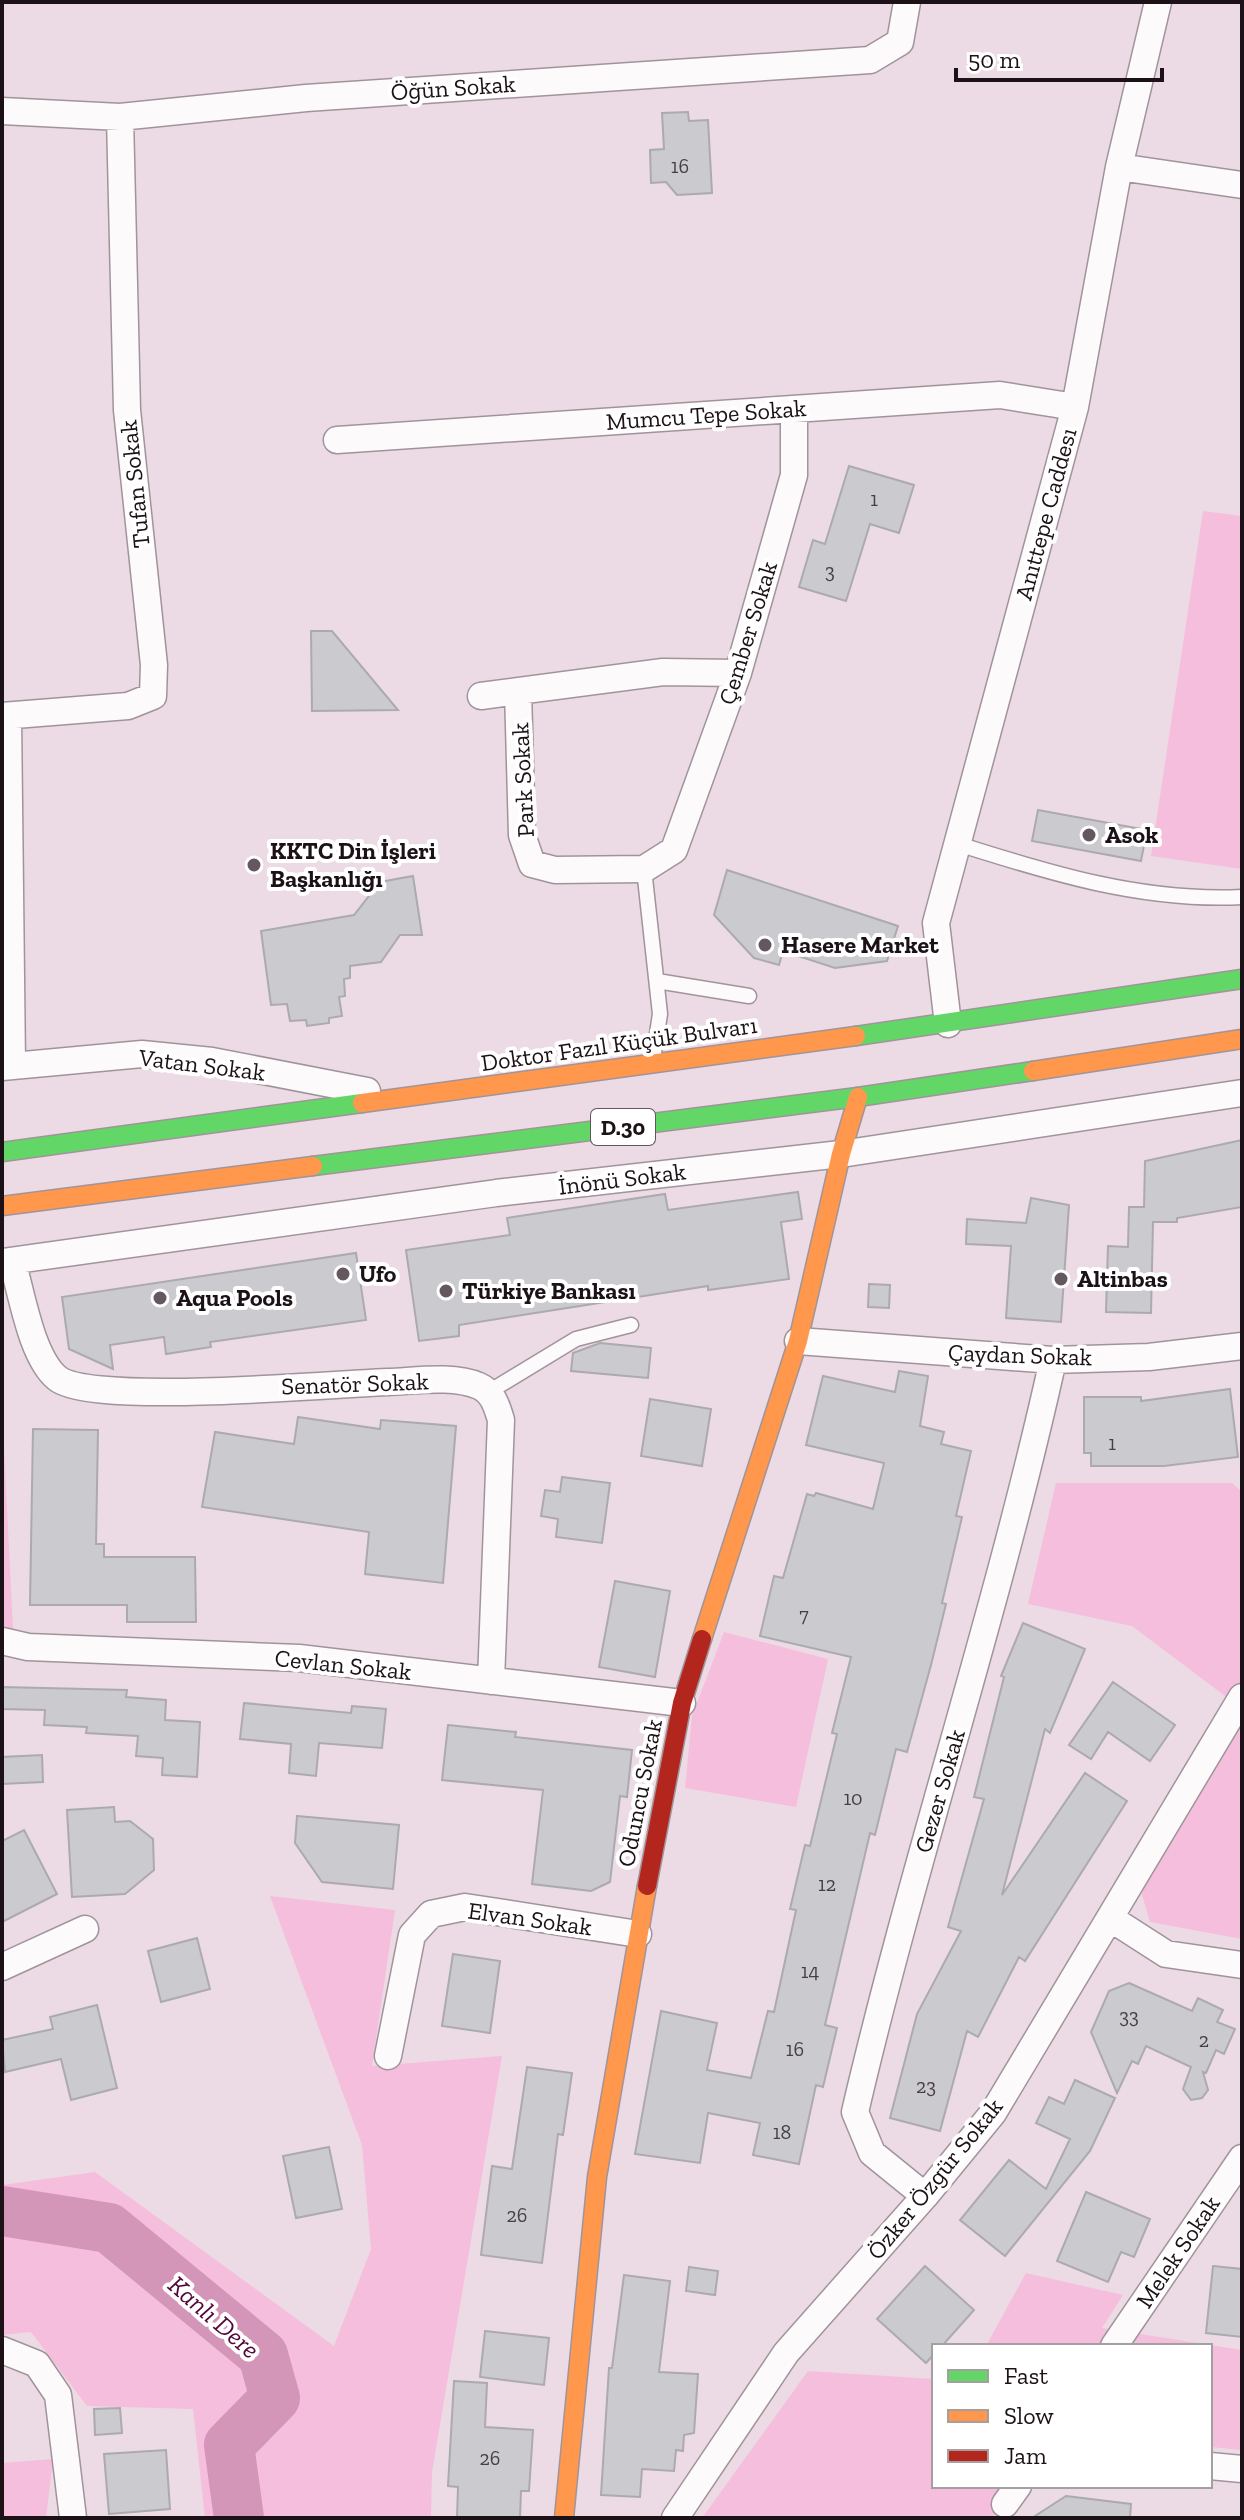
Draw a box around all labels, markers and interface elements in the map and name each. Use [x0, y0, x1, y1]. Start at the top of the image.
scale bar [956, 32, 1162, 82]
text: 50 m [968, 45, 1021, 74]
street label: Öğün Sokak [390, 69, 517, 106]
house number: 16 [671, 154, 689, 178]
street label: Mumcu Tepe Sokak [605, 393, 808, 436]
street label: Tufan Sokak [113, 418, 156, 549]
street label: Anıttepe Caddesı [1009, 424, 1083, 603]
house number: 1 [870, 487, 878, 511]
street label: Çember Sokak [712, 557, 783, 708]
house number: 3 [825, 559, 835, 583]
street label: Park Sokak [505, 721, 540, 838]
place label: Asok [1105, 820, 1158, 849]
marker: Asok [1080, 826, 1098, 844]
place label: KKTC Din İşleri Başkanlığı [270, 836, 436, 893]
marker: KKTC Din İşleri Başkanlığı [245, 856, 263, 874]
place label: Hasere Market [781, 930, 939, 959]
marker: Hasere Market [756, 936, 774, 954]
street label: Doktor Fazıl Küçük Bulvarı [479, 1010, 759, 1077]
street label: Vatan Sokak [136, 1042, 267, 1087]
road number: D.30 [591, 1109, 655, 1145]
street label: İnönü Sokak [557, 1156, 688, 1201]
place label: Ufo [359, 1259, 397, 1288]
place label: Altinbas [1077, 1264, 1168, 1293]
marker: Ufo [334, 1265, 352, 1283]
marker: Altinbas [1052, 1270, 1070, 1288]
place label: Türkiye Bankası [462, 1276, 636, 1305]
marker: Türkiye Bankası [437, 1282, 455, 1300]
place label: Aqua Pools [176, 1283, 293, 1312]
marker: Aqua Pools [151, 1289, 169, 1307]
street label: Çaydan Sokak [947, 1337, 1093, 1372]
street label: Senatör Sokak [281, 1366, 430, 1401]
house number: 1 [1108, 1431, 1116, 1455]
house number: 7 [799, 1603, 809, 1627]
street label: Cevlan Sokak [273, 1643, 413, 1686]
street label: Oduncu Sokak [611, 1716, 668, 1869]
street label: Gezer Sokak [908, 1725, 971, 1856]
house number: 10 [843, 1786, 863, 1810]
house number: 12 [818, 1872, 836, 1896]
street label: Elvan Sokak [466, 1895, 594, 1942]
house number: 14 [801, 1959, 819, 1983]
house number: 33 [1119, 2004, 1139, 2028]
house number: 2 [1199, 2028, 1209, 2052]
house number: 16 [786, 2037, 804, 2061]
house number: 23 [916, 2074, 936, 2098]
street label: Özker Özgür Sokak [861, 2092, 1009, 2265]
house number: 18 [773, 2120, 791, 2144]
street label: Melek Sokak [1129, 2190, 1226, 2313]
house number: 26 [507, 2203, 527, 2227]
water label: Kanlı Dere [162, 2269, 266, 2365]
legend [932, 2344, 1212, 2488]
text: Fast [1004, 2361, 1048, 2390]
text: Slow [1004, 2401, 1054, 2430]
text: Jam [1004, 2441, 1047, 2470]
house number: 26 [480, 2446, 500, 2470]

